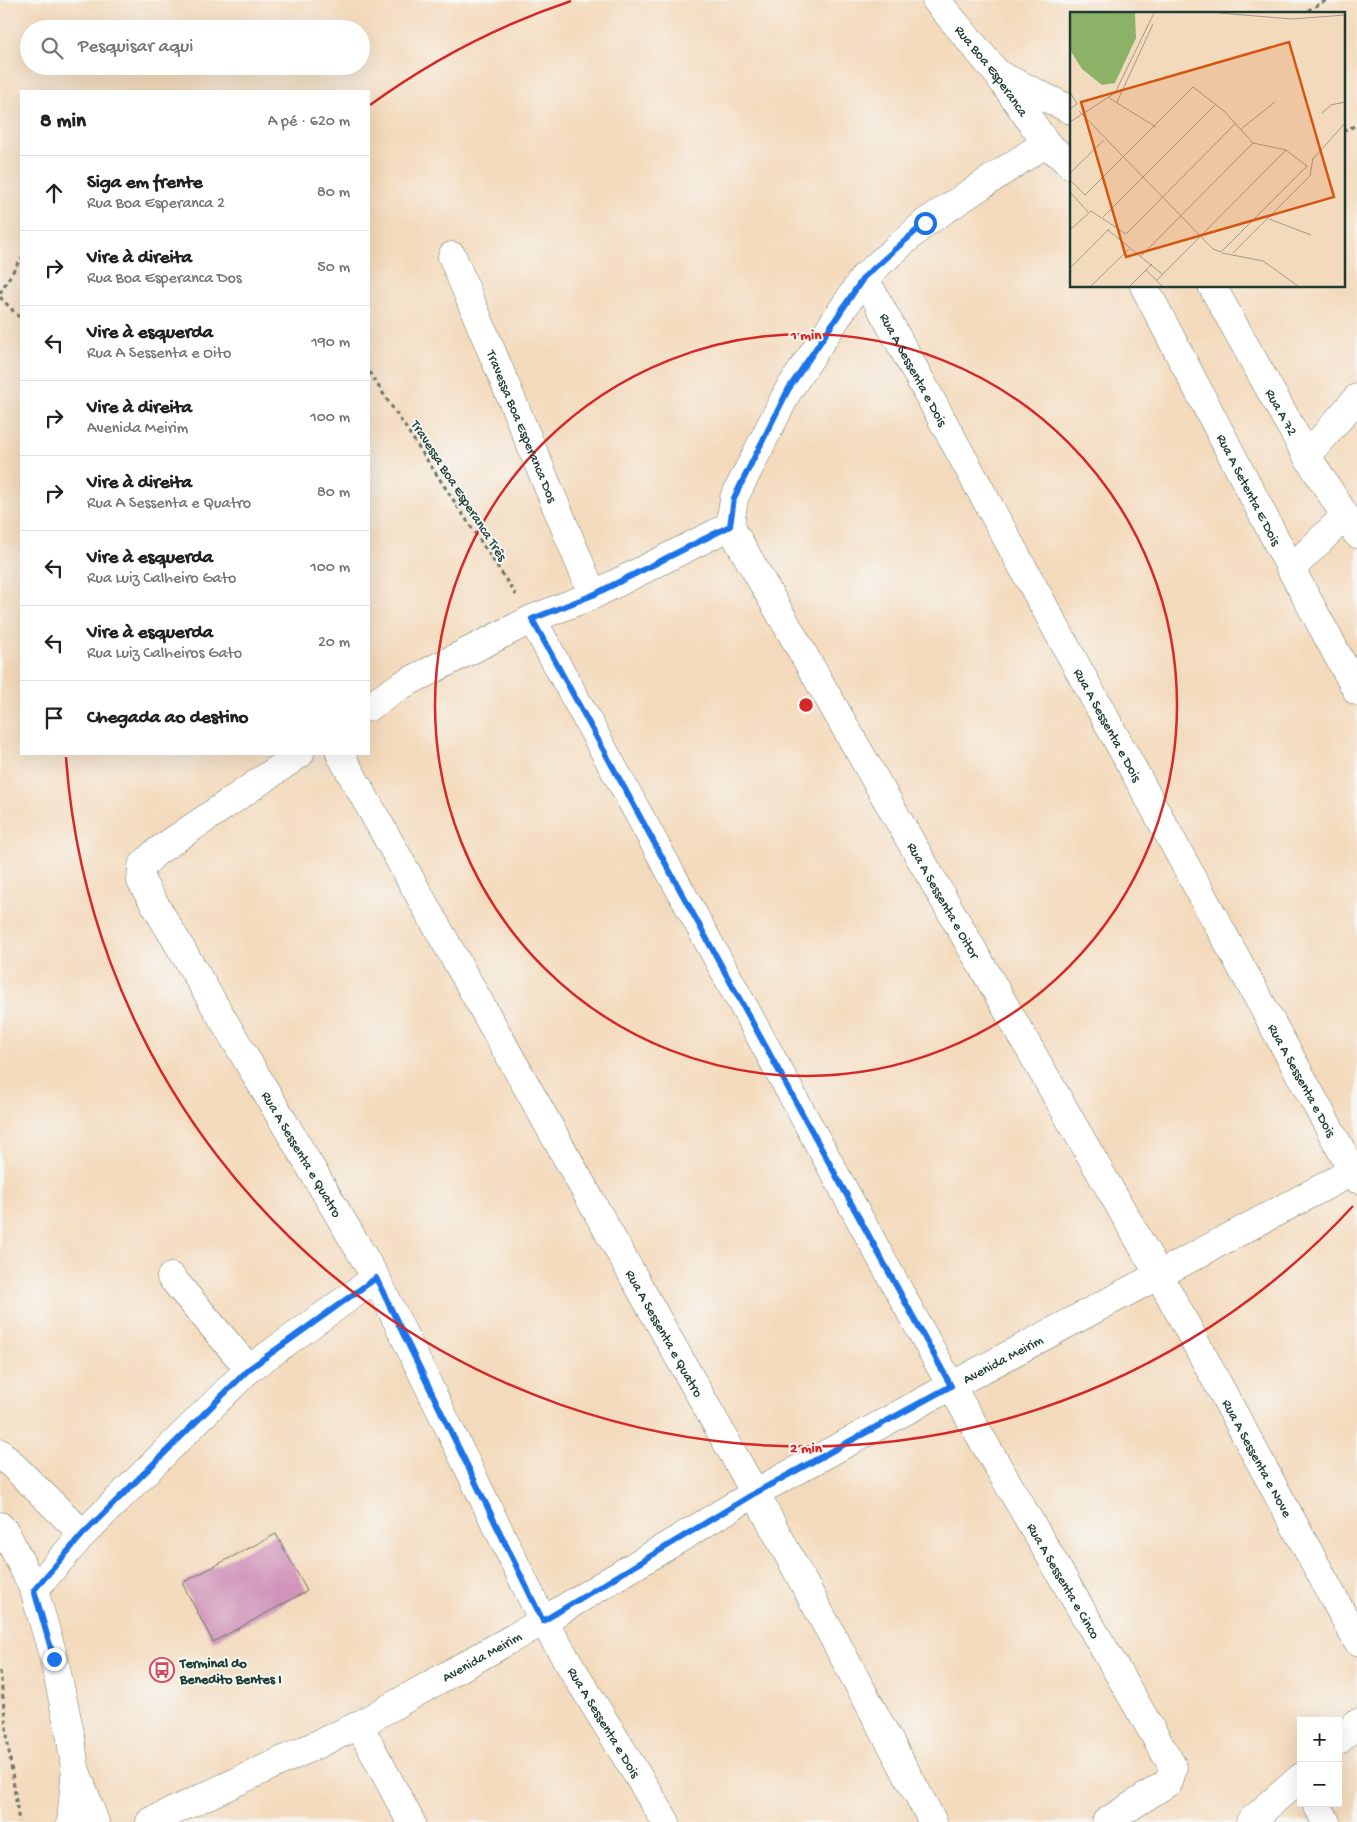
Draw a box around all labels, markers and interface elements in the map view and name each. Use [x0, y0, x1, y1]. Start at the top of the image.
inset map [1070, 12, 1344, 288]
search box [20, 20, 370, 75]
street label: Rua Boa Esperanca [950, 23, 1031, 121]
icon: search [38, 34, 66, 62]
text: Pesquisar aqui [78, 36, 193, 59]
text: 8 min [40, 110, 86, 135]
text: A pé · 620 m [268, 113, 350, 132]
text: Siga em frente [87, 172, 203, 195]
icon: ahead [40, 179, 68, 207]
text: 80 m [317, 184, 350, 203]
text: Rua Boa Esperanca 2 [87, 195, 225, 214]
route start [914, 212, 937, 235]
text: Vire à direita [87, 247, 192, 270]
icon: right [40, 254, 68, 282]
text: 50 m [317, 259, 350, 278]
text: Rua Boa Esperanca Dos [87, 270, 242, 289]
street label: Rua A Sessenta e Dois [874, 311, 950, 431]
text: Vire à esquerda [87, 322, 213, 345]
text: 1 min [790, 327, 822, 345]
icon: left [40, 329, 68, 357]
text: 190 m [311, 334, 350, 353]
text: Rua A Sessenta e Oito [87, 345, 231, 364]
street label: Travessa Boa Esperanca Dos [481, 347, 560, 506]
street label: Rua A 72 [1260, 387, 1300, 439]
text: Vire à direita [87, 397, 192, 420]
icon: right [40, 404, 68, 432]
text: 100 m [310, 409, 350, 428]
street label: Travessa Boa Esperanca Três [405, 417, 510, 566]
text: Avenida Meirim [87, 420, 188, 439]
street label: Rua A Setenta E Dois [1211, 432, 1284, 550]
text: Vire à direita [87, 472, 192, 495]
icon: right [40, 479, 68, 507]
text: 80 m [317, 484, 350, 503]
text: Rua A Sessenta e Quatro [87, 495, 251, 514]
text: Vire à esquerda [87, 547, 213, 570]
icon: left [40, 554, 68, 582]
text: 100 m [310, 559, 350, 578]
text: Rua Luiz Calheiro Gato [87, 570, 236, 589]
text: Vire à esquerda [87, 622, 213, 645]
icon: left [40, 629, 68, 657]
text: 20 m [318, 634, 350, 653]
text: Rua Luiz Calheiros Gato [87, 645, 242, 664]
street label: Rua A Sessenta e Dois [1069, 666, 1145, 786]
centre of rings [797, 696, 815, 714]
icon: arrive [40, 704, 68, 732]
text: Chegada ao destino [87, 707, 248, 730]
street label: Rua A Sessenta e Oitor [902, 840, 983, 963]
street label: Rua A Sessenta e Dois [1263, 1021, 1339, 1141]
street label: Rua A Sessenta e Quatro [256, 1089, 344, 1221]
street label: Rua A Sessenta e Quatro [620, 1267, 706, 1401]
street label: Avenida Meirim [960, 1332, 1047, 1389]
street label: Rua A Sessenta e Nove [1217, 1397, 1295, 1522]
text: 2 min [790, 1440, 823, 1458]
street label: Rua A Sessenta e Cinco [1022, 1521, 1103, 1643]
street label: Avenida Meirim [440, 1629, 525, 1687]
route end [43, 1648, 66, 1671]
place label: Terminal do Benedito Bentes I [179, 1656, 282, 1689]
bus stop icon: Terminal do Benedito Bentes I [149, 1657, 175, 1683]
street label: Rua A Sessenta e Dois [562, 1665, 643, 1782]
map controls [1297, 1717, 1342, 1807]
button: + [1297, 1717, 1342, 1762]
button: − [1297, 1762, 1342, 1807]

